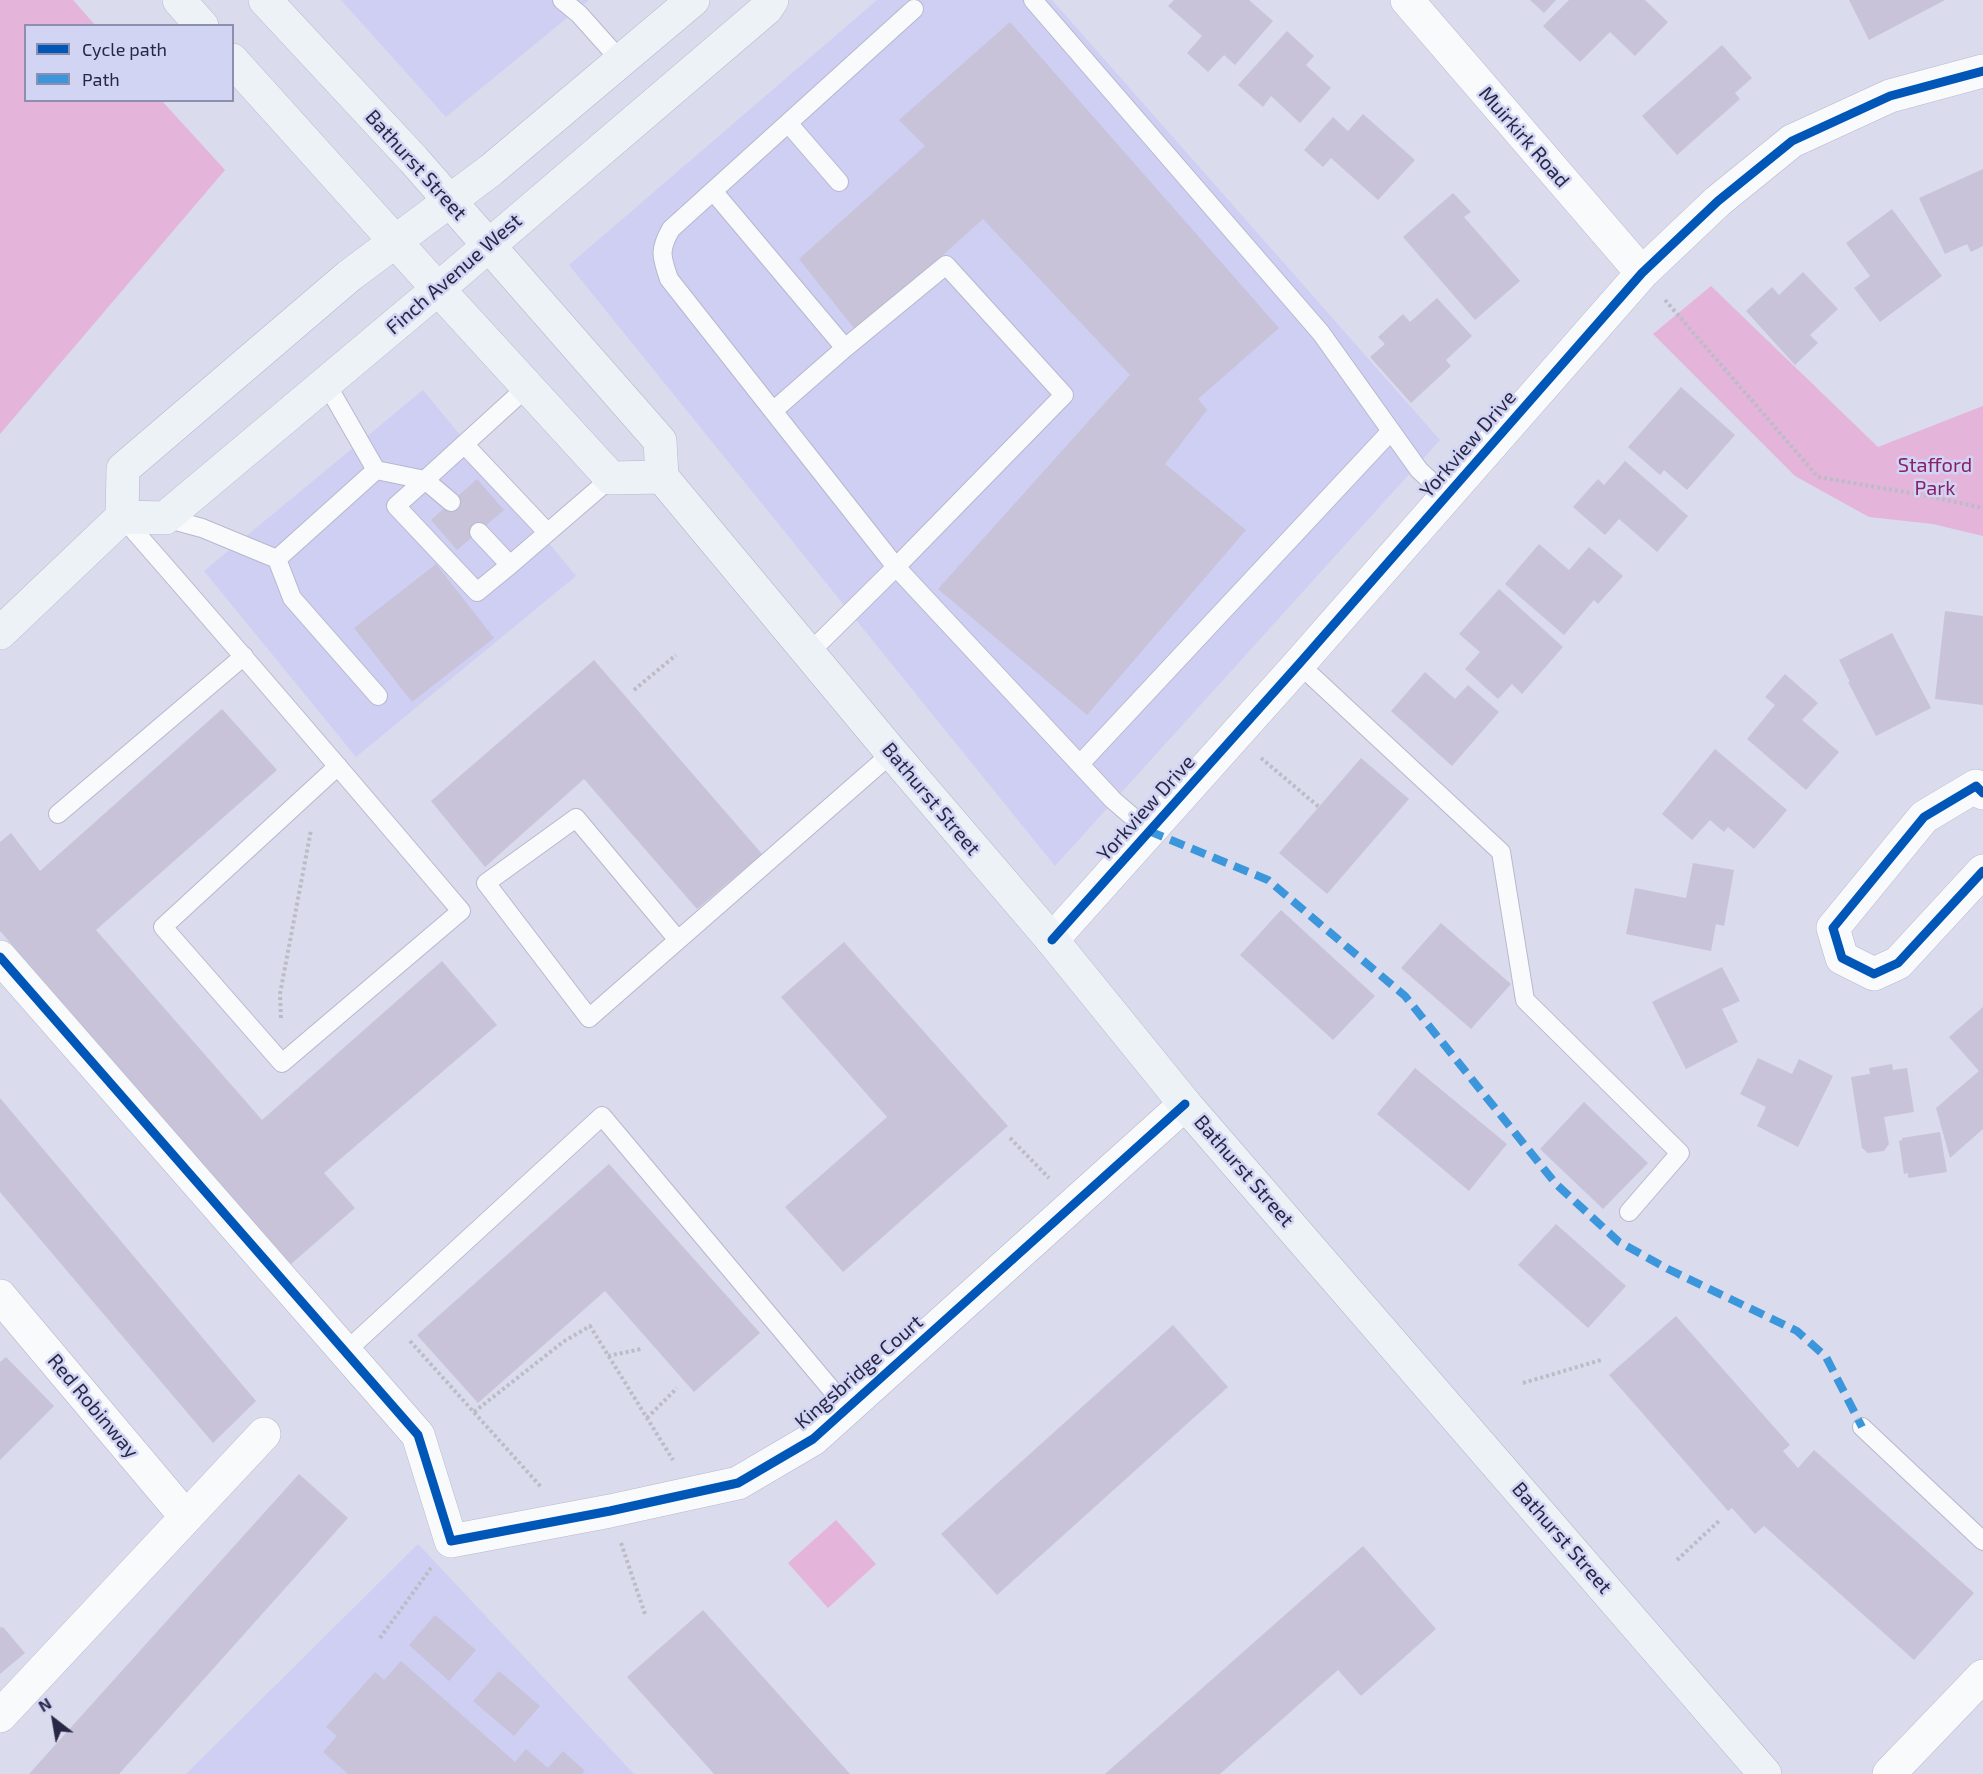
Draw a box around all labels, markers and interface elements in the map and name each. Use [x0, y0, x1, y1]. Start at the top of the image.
legend [24, 24, 234, 102]
text: Cycle path [82, 38, 167, 60]
text: Path [82, 68, 120, 90]
street label: Muirkirk Road [1474, 82, 1574, 192]
street label: Bathurst Street [360, 105, 472, 225]
street label: Finch Avenue West [381, 209, 527, 339]
street label: Yorkview Drive [1415, 385, 1521, 503]
park label: Stafford Park [1898, 453, 1972, 500]
street label: Bathurst Street [877, 738, 985, 860]
street label: Yorkview Drive [1092, 750, 1200, 866]
street label: Bathurst Street [1189, 1110, 1299, 1232]
street label: Kingsbridge Court [790, 1310, 928, 1434]
street label: Red Robinway [43, 1349, 143, 1463]
street label: Bathurst Street [1507, 1477, 1617, 1599]
north arrow [24, 1690, 84, 1750]
text: N [35, 1693, 54, 1715]

